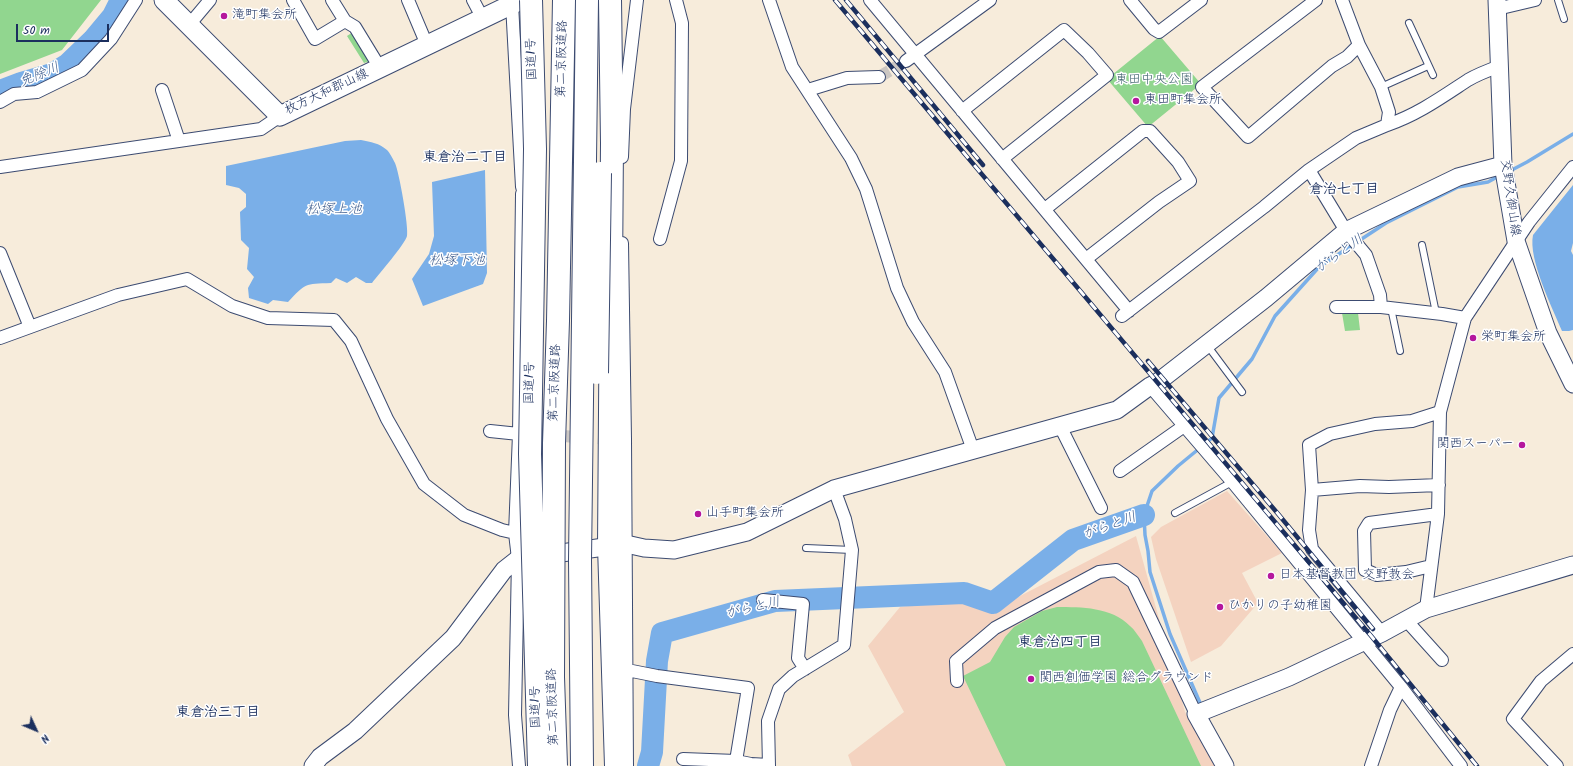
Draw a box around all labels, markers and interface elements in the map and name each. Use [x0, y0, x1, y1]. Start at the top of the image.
place label: 滝町集会所 [232, 8, 297, 24]
marker: 滝町集会所 [219, 11, 229, 21]
scale bar [18, 16, 111, 42]
street label: 第二京阪道路 [555, 20, 571, 98]
text: 50 m [23, 21, 50, 40]
street label: 国道1号 [524, 37, 542, 81]
water label: 免除川 [17, 60, 63, 92]
street label: 枚方大和郡山線 [282, 67, 372, 119]
park label: 東田中央公園 [1115, 73, 1193, 89]
place label: 東田町集会所 [1144, 93, 1222, 109]
marker: 東田町集会所 [1131, 96, 1141, 106]
district label: 東倉治二丁目 [423, 151, 507, 167]
street label: 交野久御山線 [1496, 158, 1522, 238]
district label: 倉治七丁目 [1309, 183, 1379, 199]
water label: 松塚上池 [306, 203, 362, 219]
water label: がらと川 [1312, 232, 1368, 278]
water label: 松塚下池 [429, 254, 485, 270]
place label: 栄町集会所 [1481, 330, 1546, 346]
marker: 栄町集会所 [1468, 333, 1478, 343]
street label: 第二京阪道路 [547, 344, 565, 422]
street label: 国道1号 [523, 361, 539, 405]
place label: 関西スーパー [1437, 437, 1514, 453]
marker: 関西スーパー [1517, 440, 1527, 450]
place label: 山手町集会所 [706, 506, 784, 522]
marker: 山手町集会所 [693, 509, 703, 519]
water label: がらと川 [1081, 510, 1139, 544]
place label: 日本基督教団 交野教会 [1279, 568, 1414, 584]
marker: 日本基督教団 交野教会 [1266, 571, 1276, 581]
water label: がらと川 [724, 595, 782, 623]
place label: ひかりの子幼稚園 [1228, 599, 1332, 615]
marker: ひかりの子幼稚園 [1215, 602, 1225, 612]
district label: 東倉治四丁目 [1018, 636, 1102, 652]
street label: 第二京阪道路 [545, 668, 563, 746]
place label: 関西創価学園 総合グラウンド [1039, 671, 1213, 687]
marker: 関西創価学園 総合グラウンド [1026, 674, 1036, 684]
street label: 国道1号 [529, 685, 545, 729]
district label: 東倉治三丁目 [176, 706, 260, 722]
north arrow [16, 710, 56, 750]
text: N [36, 730, 54, 747]

